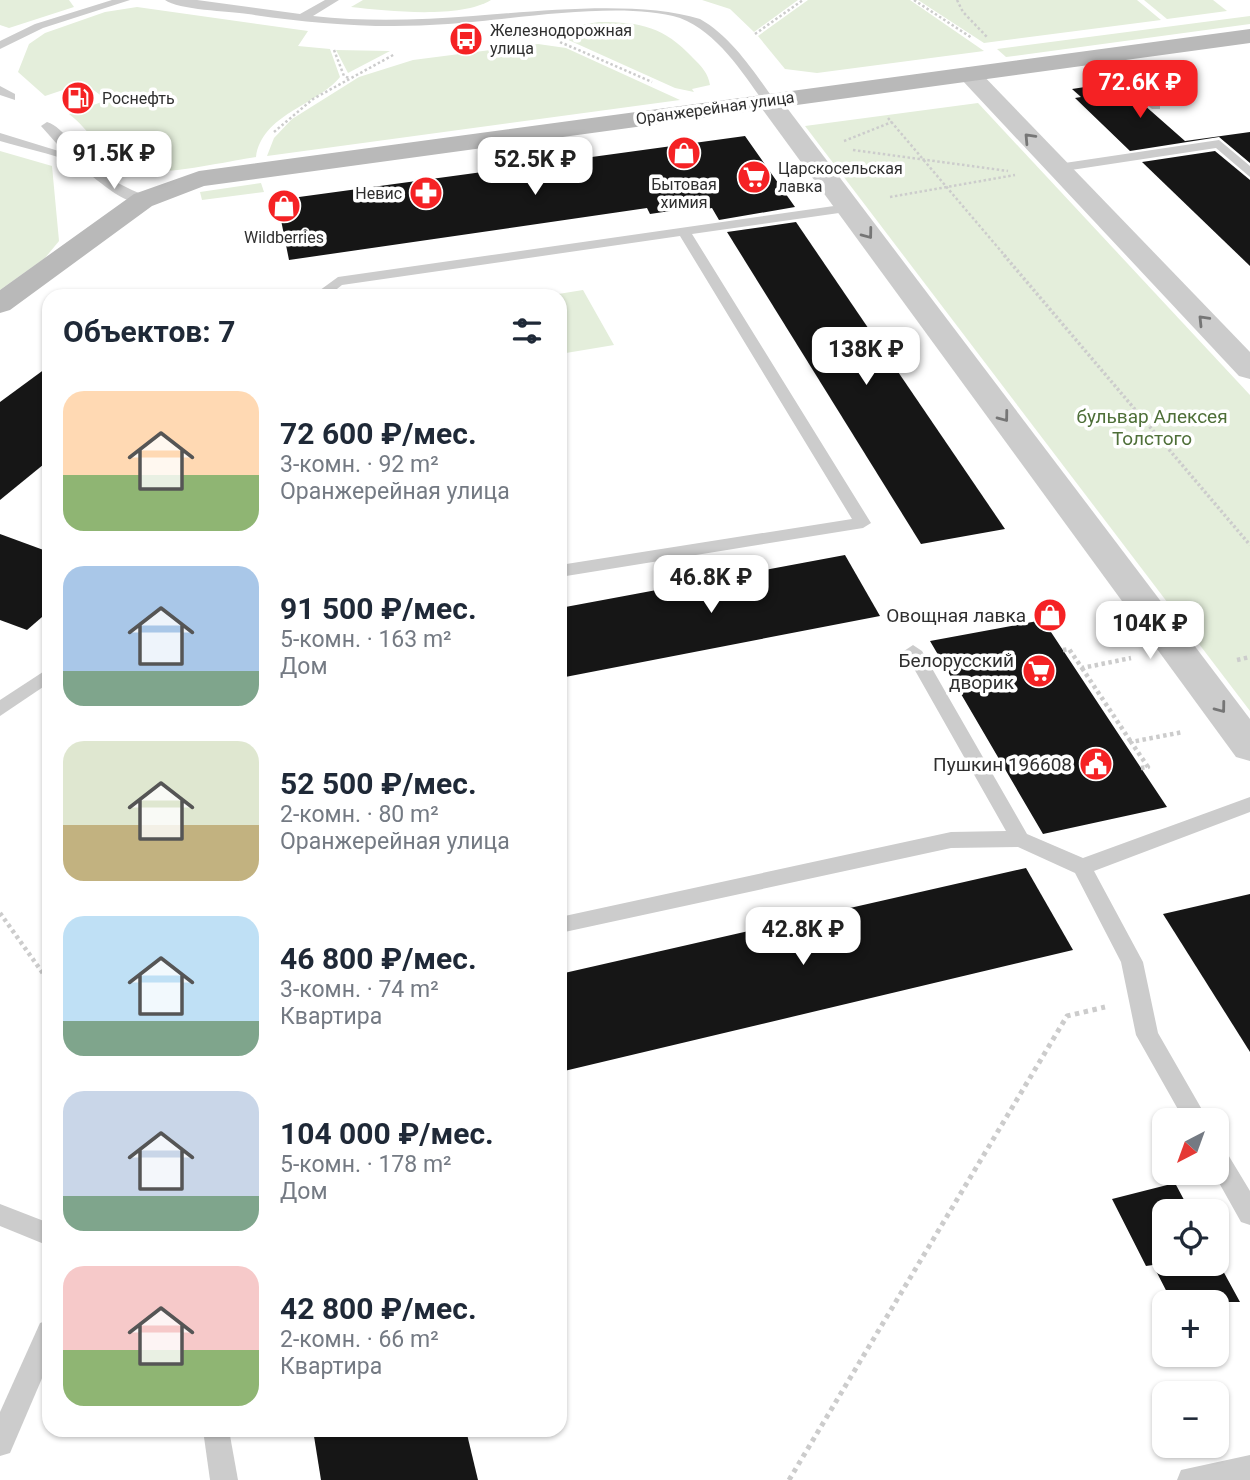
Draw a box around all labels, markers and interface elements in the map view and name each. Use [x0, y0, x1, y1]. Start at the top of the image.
bus stop icon: Железнодорожная улица [447, 20, 485, 58]
place label: Железнодорожная улица [490, 21, 632, 58]
pin: 72.6K ₽ [1075, 60, 1205, 120]
text: 72.6K ₽ [1099, 69, 1181, 96]
fuel station icon: Роснефть [59, 79, 97, 117]
street label: Оранжерейная улица [635, 87, 795, 129]
place label: Роснефть [102, 89, 175, 108]
pin: 91.5K ₽ [49, 132, 179, 191]
one-way arrow [1025, 133, 1038, 146]
shop icon: Бытовая химия [665, 134, 703, 172]
pin: 52.5K ₽ [470, 138, 600, 197]
text: 91.5K ₽ [73, 140, 155, 167]
text: 52.5K ₽ [494, 146, 576, 173]
supermarket icon: Царскосельская лавка [735, 158, 773, 196]
place label: Царскосельская лавка [778, 159, 903, 196]
pharmacy icon: Невис [407, 174, 445, 212]
place label: Бытовая химия [651, 175, 717, 212]
place label: Невис [355, 184, 402, 203]
shop icon: Wildberries [265, 187, 303, 225]
one-way arrow [860, 227, 872, 239]
place label: Wildberries [244, 228, 324, 247]
icon: filters [508, 312, 546, 350]
text: Объектов: 7 [63, 314, 235, 349]
one-way arrow [1198, 315, 1211, 328]
pin: 138K ₽ [809, 328, 923, 387]
text: 138K ₽ [828, 336, 904, 363]
park label: бульвар Алексея Толстого [1076, 405, 1228, 450]
one-way arrow [996, 409, 1008, 422]
text: 72 600 ₽/мес. [280, 416, 477, 451]
icon: home [119, 419, 203, 503]
text: 3-комн. · 92 m² [280, 451, 439, 478]
text: Оранжерейная улица [280, 478, 510, 505]
pin: 46.8K ₽ [646, 556, 776, 615]
text: 46.8K ₽ [670, 564, 752, 591]
text: 91 500 ₽/мес. [280, 591, 477, 626]
icon: home [119, 594, 203, 678]
shop icon: Овощная лавка [1031, 596, 1069, 634]
pin: 104K ₽ [1093, 602, 1207, 661]
place label: Овощная лавка [886, 604, 1026, 627]
text: 104K ₽ [1112, 610, 1188, 637]
text: 5-комн. · 163 m² [280, 626, 452, 653]
place label: Белорусский дворик [899, 649, 1015, 694]
supermarket icon: Белорусский дворик [1020, 652, 1058, 690]
text: Дом [280, 653, 327, 680]
one-way arrow [1213, 700, 1225, 713]
public building icon: Пушкин 196608 [1077, 745, 1115, 783]
place label: Пушкин 196608 [933, 753, 1072, 776]
text: 52 500 ₽/мес. [280, 766, 477, 801]
icon: home [119, 769, 203, 853]
text: 2-комн. · 80 m² [280, 801, 439, 828]
text: Оранжерейная улица [280, 828, 510, 855]
pin: 42.8K ₽ [738, 908, 868, 967]
text: 42.8K ₽ [762, 916, 844, 943]
text: 46 800 ₽/мес. [280, 941, 477, 976]
icon: home [119, 944, 203, 1028]
text: 3-комн. · 74 m² [280, 976, 439, 1003]
text: Квартира [280, 1003, 382, 1030]
north arrow [1152, 1108, 1228, 1185]
map controls [1152, 1108, 1229, 1458]
text: 104 000 ₽/мес. [280, 1116, 494, 1151]
icon: home [119, 1119, 203, 1203]
text: 5-комн. · 178 m² [280, 1151, 452, 1178]
text: Дом [280, 1178, 327, 1205]
button: locate [1152, 1199, 1229, 1276]
button: + [1152, 1290, 1229, 1367]
text: 42 800 ₽/мес. [280, 1291, 477, 1326]
icon: home [119, 1294, 203, 1378]
text: 2-комн. · 66 m² [280, 1326, 439, 1353]
text: Квартира [280, 1353, 382, 1380]
button: − [1152, 1381, 1229, 1458]

